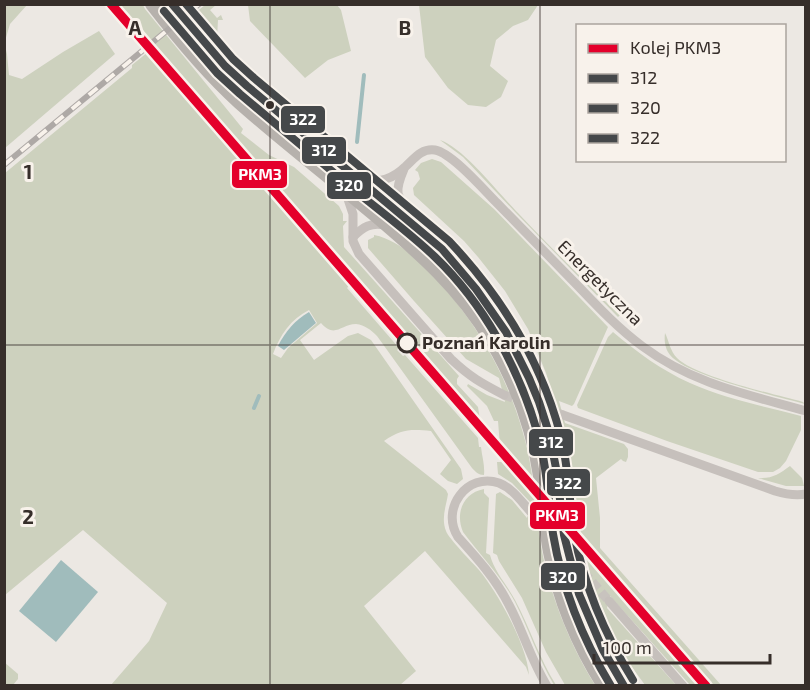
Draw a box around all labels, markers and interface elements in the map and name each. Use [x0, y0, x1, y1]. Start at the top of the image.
text: A [128, 15, 142, 39]
text: B [399, 15, 411, 39]
legend [576, 24, 786, 162]
text: Kolej PKM3 [630, 36, 721, 58]
text: 312 [630, 66, 657, 88]
text: 320 [630, 96, 661, 118]
unlabelled marker [264, 99, 276, 111]
line badge: 322 [280, 105, 326, 134]
text: 322 [289, 109, 317, 128]
text: 322 [630, 126, 660, 148]
line badge: 312 [301, 136, 347, 165]
text: 312 [311, 140, 337, 159]
text: 1 [24, 159, 32, 183]
line badge: PKM3 [231, 160, 288, 189]
text: PKM3 [238, 164, 282, 183]
line badge: 320 [326, 171, 372, 200]
text: 320 [335, 175, 363, 194]
street label: Energetyczna [553, 235, 648, 330]
place label: Poznań Karolin [422, 331, 550, 353]
marker: Poznań Karolin [397, 333, 417, 353]
line badge: 312 [528, 428, 574, 457]
text: 312 [538, 432, 564, 451]
line badge: 322 [546, 468, 591, 497]
text: 322 [554, 473, 582, 492]
line badge: PKM3 [529, 501, 586, 530]
text: 2 [22, 504, 34, 528]
text: PKM3 [535, 505, 579, 524]
line badge: 320 [540, 562, 586, 591]
text: 320 [549, 567, 577, 586]
scale bar [594, 627, 770, 665]
text: 100 m [603, 636, 652, 658]

